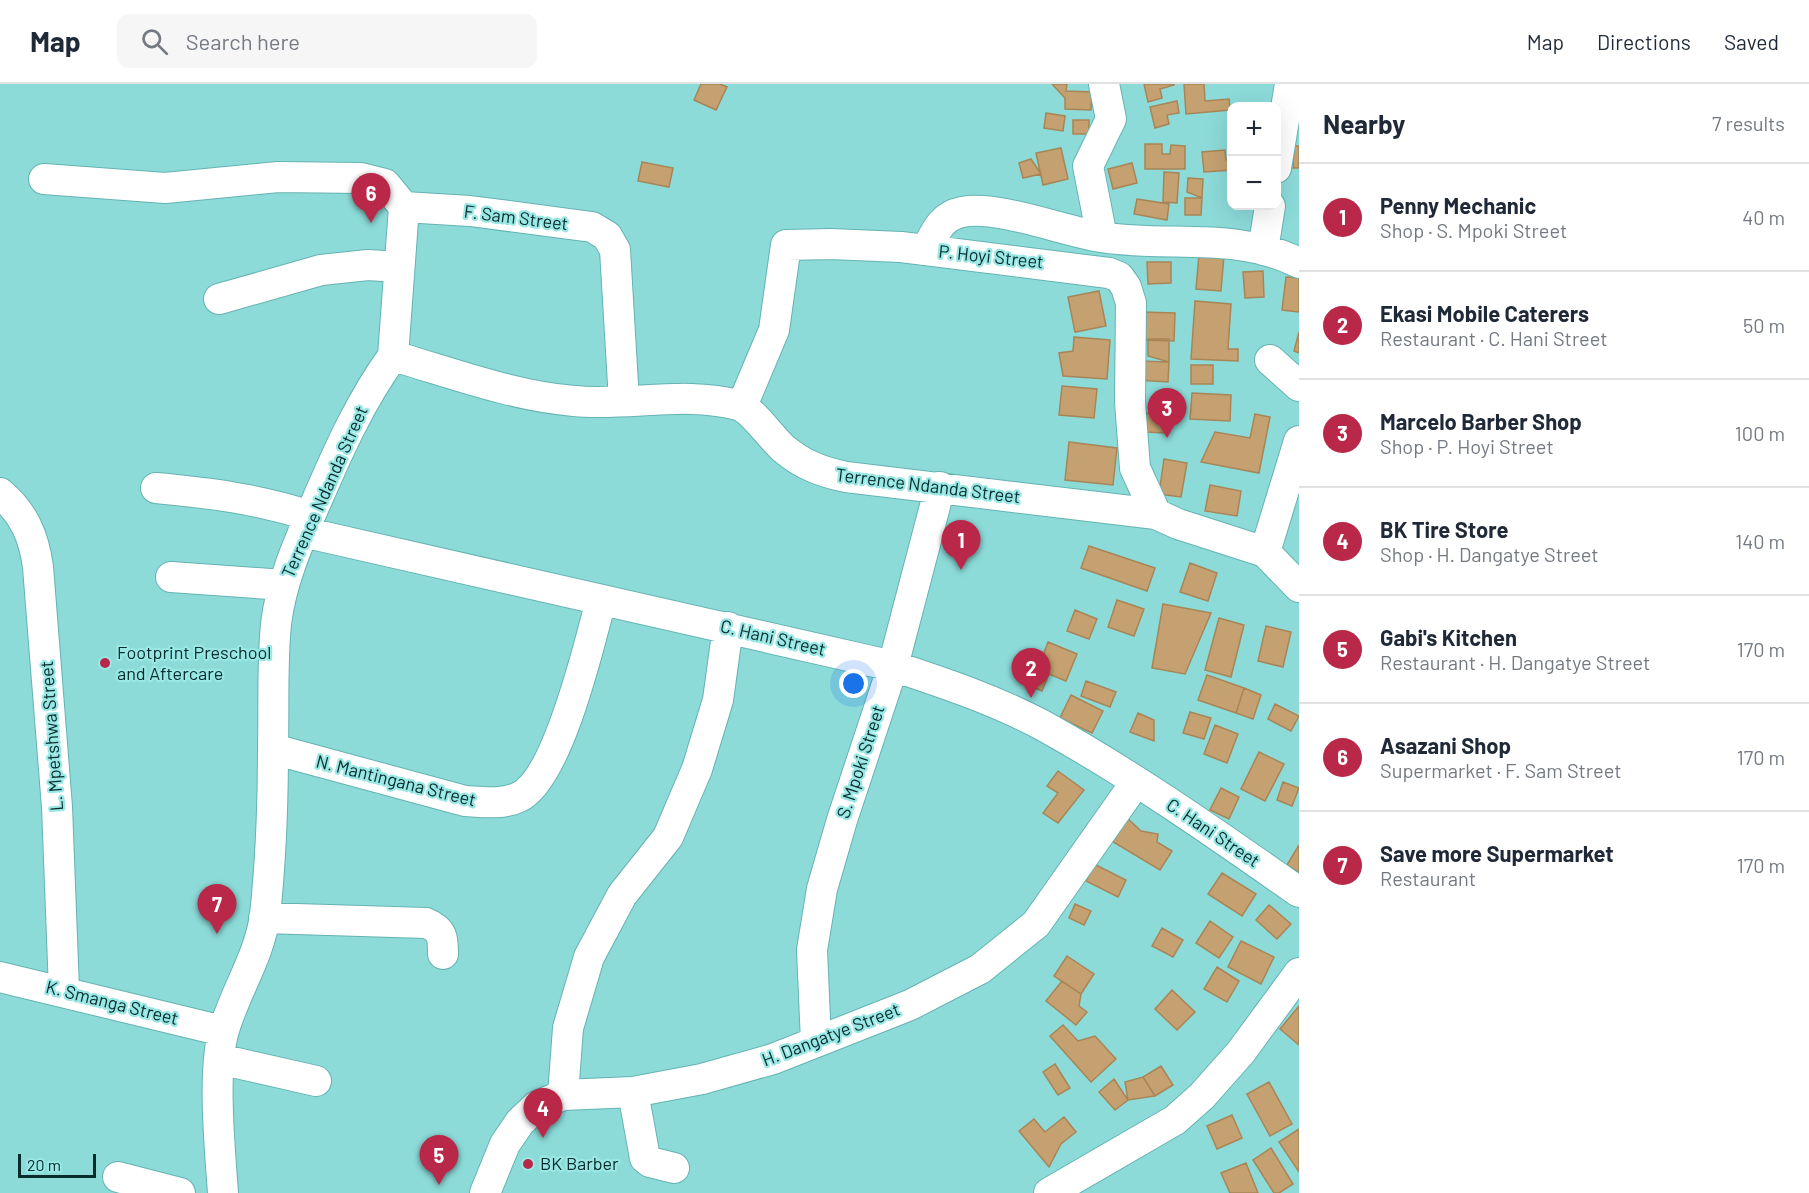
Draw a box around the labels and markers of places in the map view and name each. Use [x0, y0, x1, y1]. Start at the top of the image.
pin: 6 [352, 174, 391, 223]
pin: 3 [1148, 388, 1186, 438]
pin: 1 [942, 520, 980, 570]
place label: Footprint Preschool and Aftercare [117, 641, 271, 684]
pin: 2 [1012, 648, 1050, 698]
marker: Footprint Preschool and Aftercare [98, 656, 112, 670]
pin: 7 [198, 884, 236, 934]
pin: 4 [524, 1088, 562, 1138]
pin: 5 [420, 1136, 458, 1185]
place label: BK Barber [540, 1152, 619, 1174]
marker: BK Barber [521, 1157, 535, 1171]

